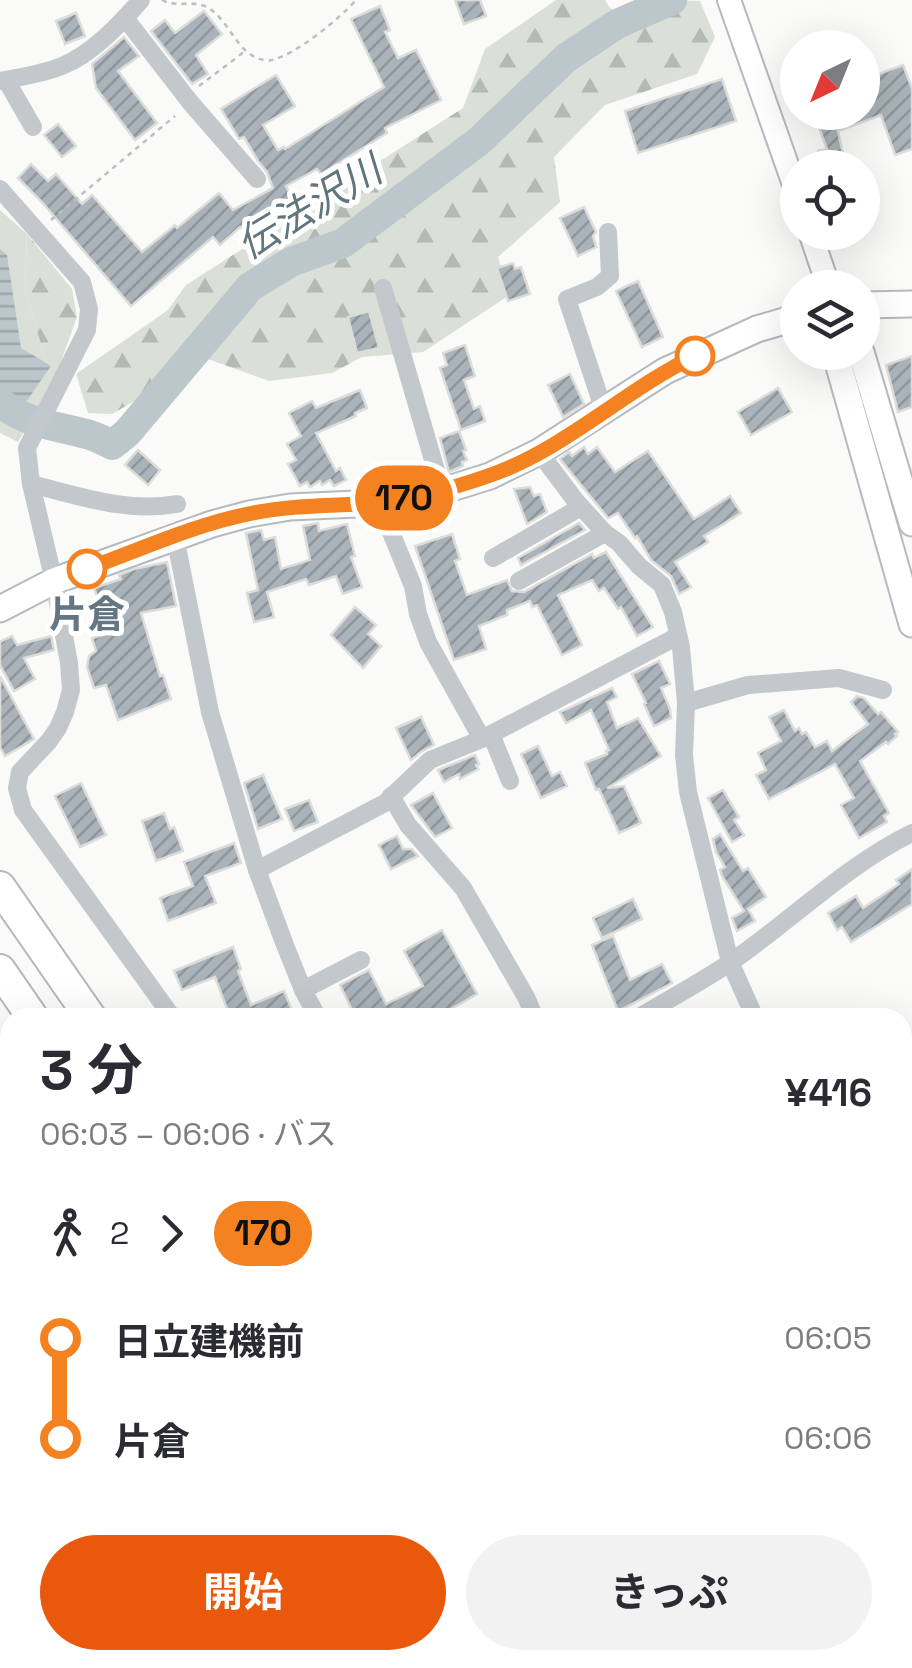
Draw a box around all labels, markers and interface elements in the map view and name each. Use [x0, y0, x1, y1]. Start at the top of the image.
north arrow [780, 30, 880, 130]
map controls [780, 30, 880, 370]
water label: 伝法沢川 [228, 142, 394, 270]
button: locate [780, 150, 880, 250]
button: layers [780, 270, 880, 370]
unlabelled marker [676, 337, 714, 375]
line badge: 170 [346, 466, 462, 530]
text: 170 [375, 476, 433, 520]
marker: 片倉 [68, 550, 106, 588]
place label: 片倉 [49, 591, 125, 639]
text: 3 分 [40, 1035, 142, 1105]
text: ¥416 [785, 1069, 872, 1117]
text: 06:03 – 06:06 · バス [40, 1114, 337, 1154]
icon: walk [40, 1206, 95, 1261]
icon: forward [144, 1206, 199, 1261]
text: 170 [234, 1211, 292, 1255]
text: 2 [110, 1213, 129, 1253]
text: 日立建機前 [114, 1318, 304, 1366]
text: 06:05 [784, 1318, 872, 1358]
text: 片倉 [114, 1418, 190, 1466]
text: 06:06 [784, 1418, 872, 1458]
button: 開始 [40, 1535, 446, 1650]
button: きっぷ [466, 1535, 872, 1650]

